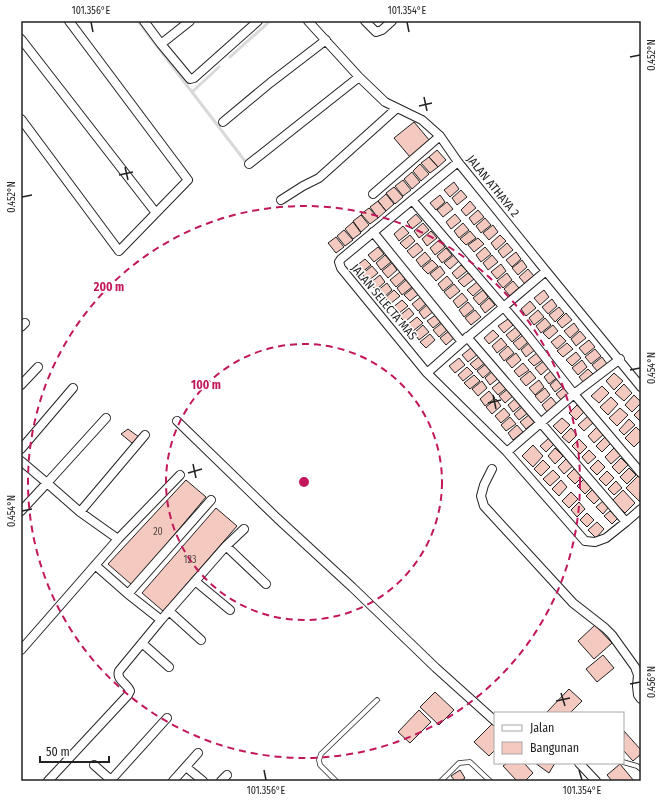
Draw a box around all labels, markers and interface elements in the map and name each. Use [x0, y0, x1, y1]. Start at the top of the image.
text: 101.356°E [72, 5, 110, 17]
text: 101.354°E [388, 5, 426, 17]
text: 0.452°N [646, 39, 658, 71]
street label: JALAN ATHAYA 2 [464, 152, 522, 220]
text: 0.452°N [6, 181, 18, 213]
street label: JALAN SELECTA MAS [348, 261, 420, 343]
text: 200 m [93, 280, 124, 294]
text: 0.454°N [646, 352, 658, 384]
text: 100 m [191, 378, 221, 392]
centre of rings [297, 475, 311, 489]
text: 0.454°N [6, 495, 18, 527]
house number: 20 [153, 526, 163, 538]
house number: 123 [184, 554, 197, 566]
text: 0.456°N [646, 666, 658, 698]
legend [494, 712, 624, 764]
text: Jalan [530, 721, 554, 735]
scale bar [40, 738, 109, 764]
text: Bangunan [530, 741, 579, 755]
text: 50 m [46, 745, 70, 759]
text: 101.356°E [247, 785, 285, 797]
text: 101.354°E [563, 785, 601, 797]

